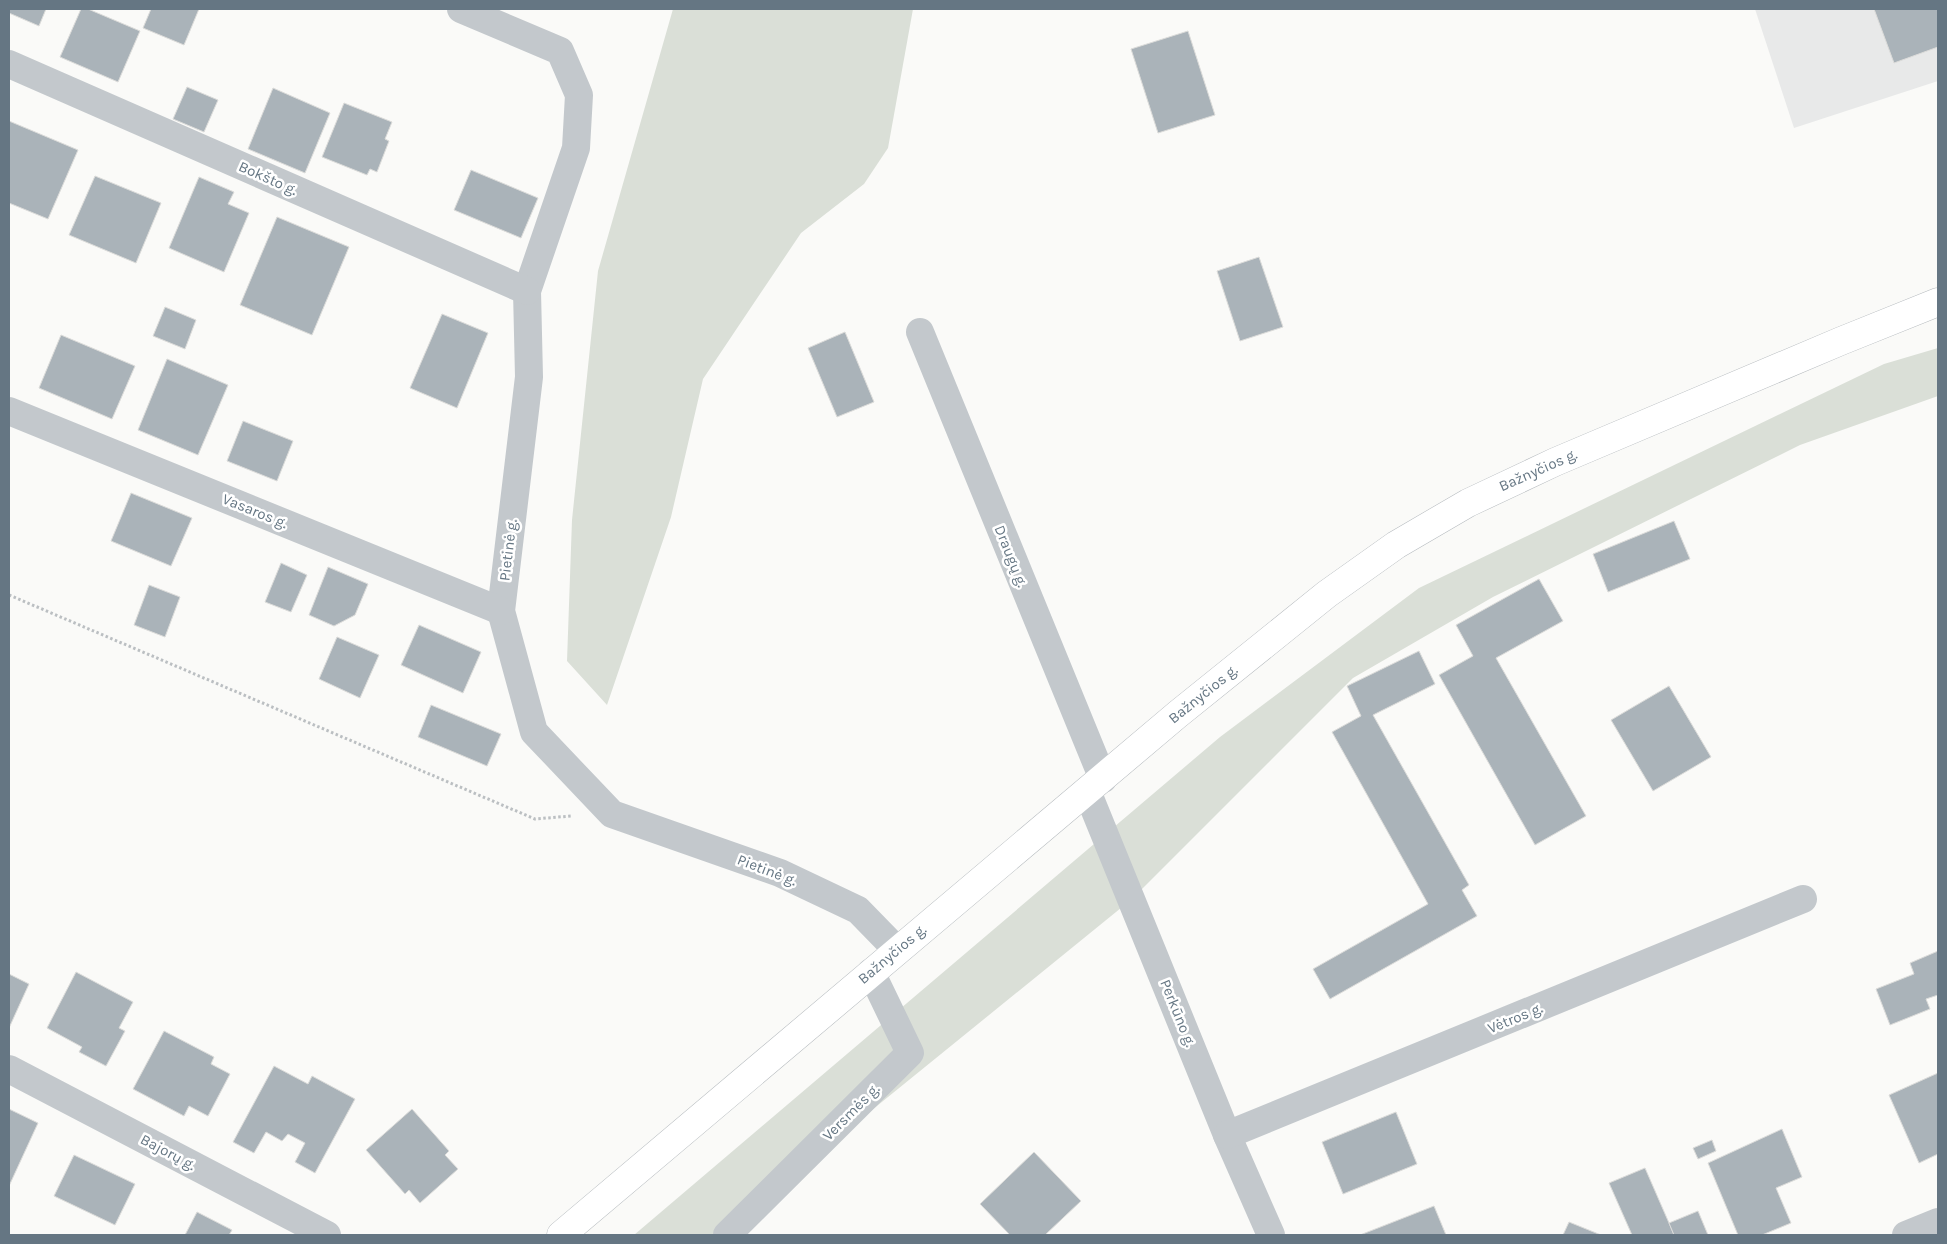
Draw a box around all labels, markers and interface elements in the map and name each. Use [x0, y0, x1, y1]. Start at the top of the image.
street label: Bokšto g. [236, 157, 300, 199]
street label: Bažnyčios g. [1496, 445, 1580, 495]
street label: Vasaros g. [220, 490, 290, 532]
street label: Pietinė g. [495, 518, 521, 582]
street label: Draugų g. [990, 523, 1032, 590]
street label: Bažnyčios g. [1165, 660, 1241, 727]
street label: Pietinė g. [735, 850, 799, 890]
street label: Bažnyčios g. [854, 920, 930, 988]
street label: Perkūno g. [1156, 977, 1200, 1050]
street label: Vėtros g. [1485, 999, 1545, 1037]
street label: Versmės g. [819, 1079, 884, 1144]
street label: Bajorų g. [137, 1130, 199, 1174]

